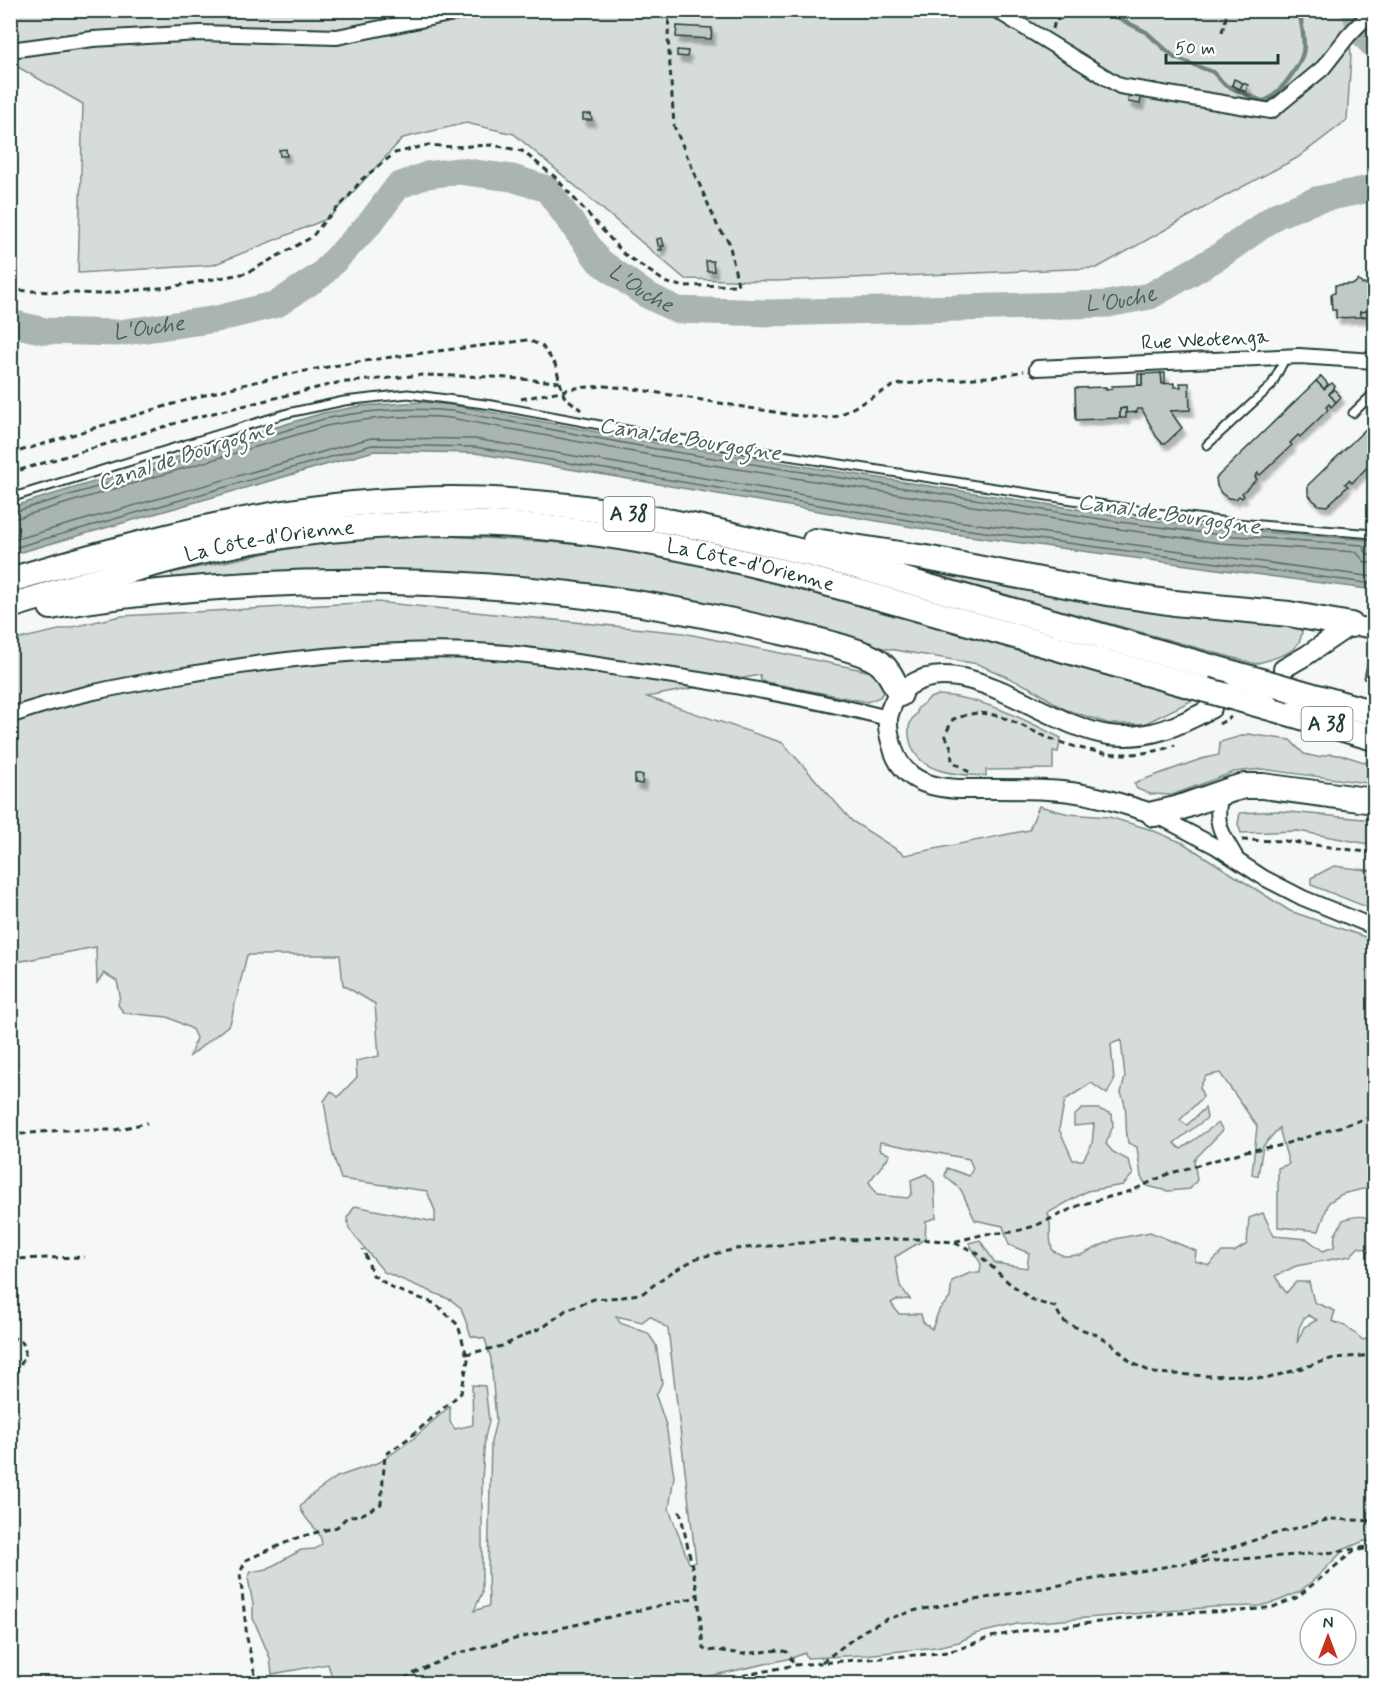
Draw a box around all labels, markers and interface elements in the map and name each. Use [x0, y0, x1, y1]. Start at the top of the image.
scale bar [1166, 27, 1278, 65]
text: 50 m [1175, 37, 1215, 61]
water label: L'Ouche [603, 258, 679, 320]
water label: L'Ouche [1085, 280, 1163, 319]
water label: L'Ouche [111, 310, 187, 348]
street label: Rue Weotenga [1140, 323, 1270, 357]
water label: Canal de Bourgogne [596, 412, 784, 471]
water label: Canal de Bourgogne [94, 414, 280, 501]
water label: Canal de Bourgogne [1076, 488, 1263, 545]
road number: A 38 [604, 497, 654, 531]
street label: La Côte-d'Orienne [182, 514, 356, 569]
street label: La Côte-d'Orienne [664, 532, 838, 599]
road number: A 38 [1302, 707, 1352, 741]
north arrow [1298, 1607, 1358, 1667]
text: N [1323, 1613, 1333, 1634]

